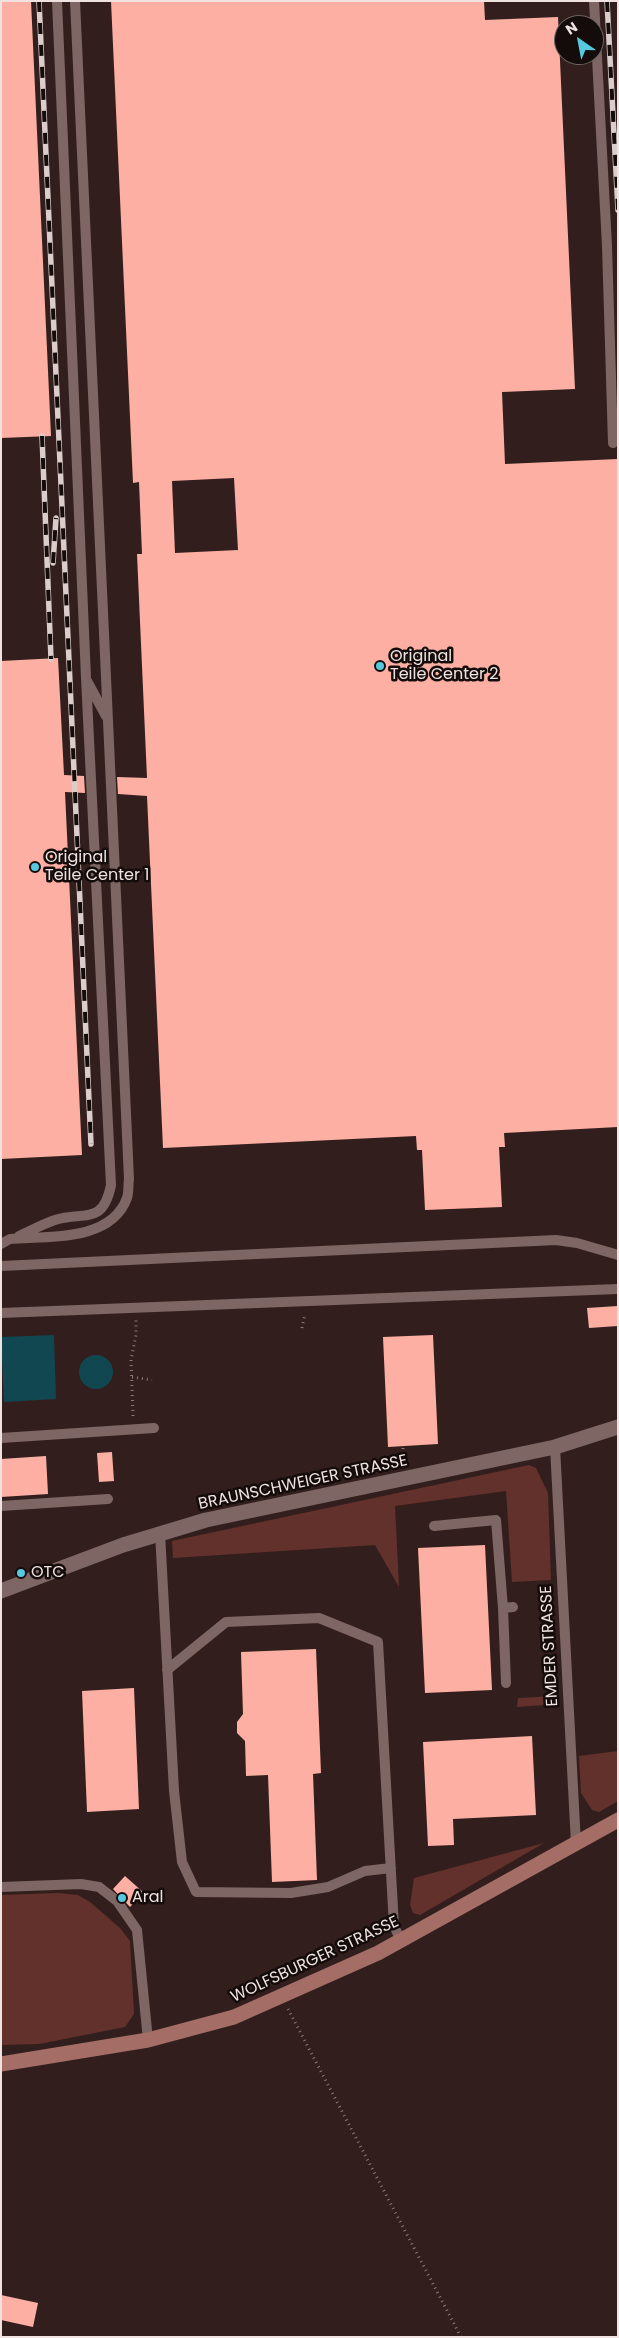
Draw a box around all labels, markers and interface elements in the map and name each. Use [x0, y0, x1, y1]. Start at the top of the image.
north arrow [554, 15, 604, 65]
text: N [562, 17, 581, 40]
place label: Original Teile Center 2 [390, 647, 498, 685]
marker: Original Teile Center 2 [374, 660, 386, 672]
place label: Original Teile Center 1 [45, 848, 149, 886]
marker: Original Teile Center 1 [29, 861, 41, 873]
street label: BRAUNSCHWEIGER STRASSE [197, 1451, 409, 1515]
place label: OTC [31, 1563, 65, 1583]
marker: OTC [15, 1567, 27, 1579]
street label: EMDER STRASSE [537, 1585, 563, 1707]
place label: Aral [132, 1888, 164, 1908]
marker: Aral [116, 1892, 128, 1904]
street label: WOLFSBURGER STRASSE [228, 1913, 402, 2007]

